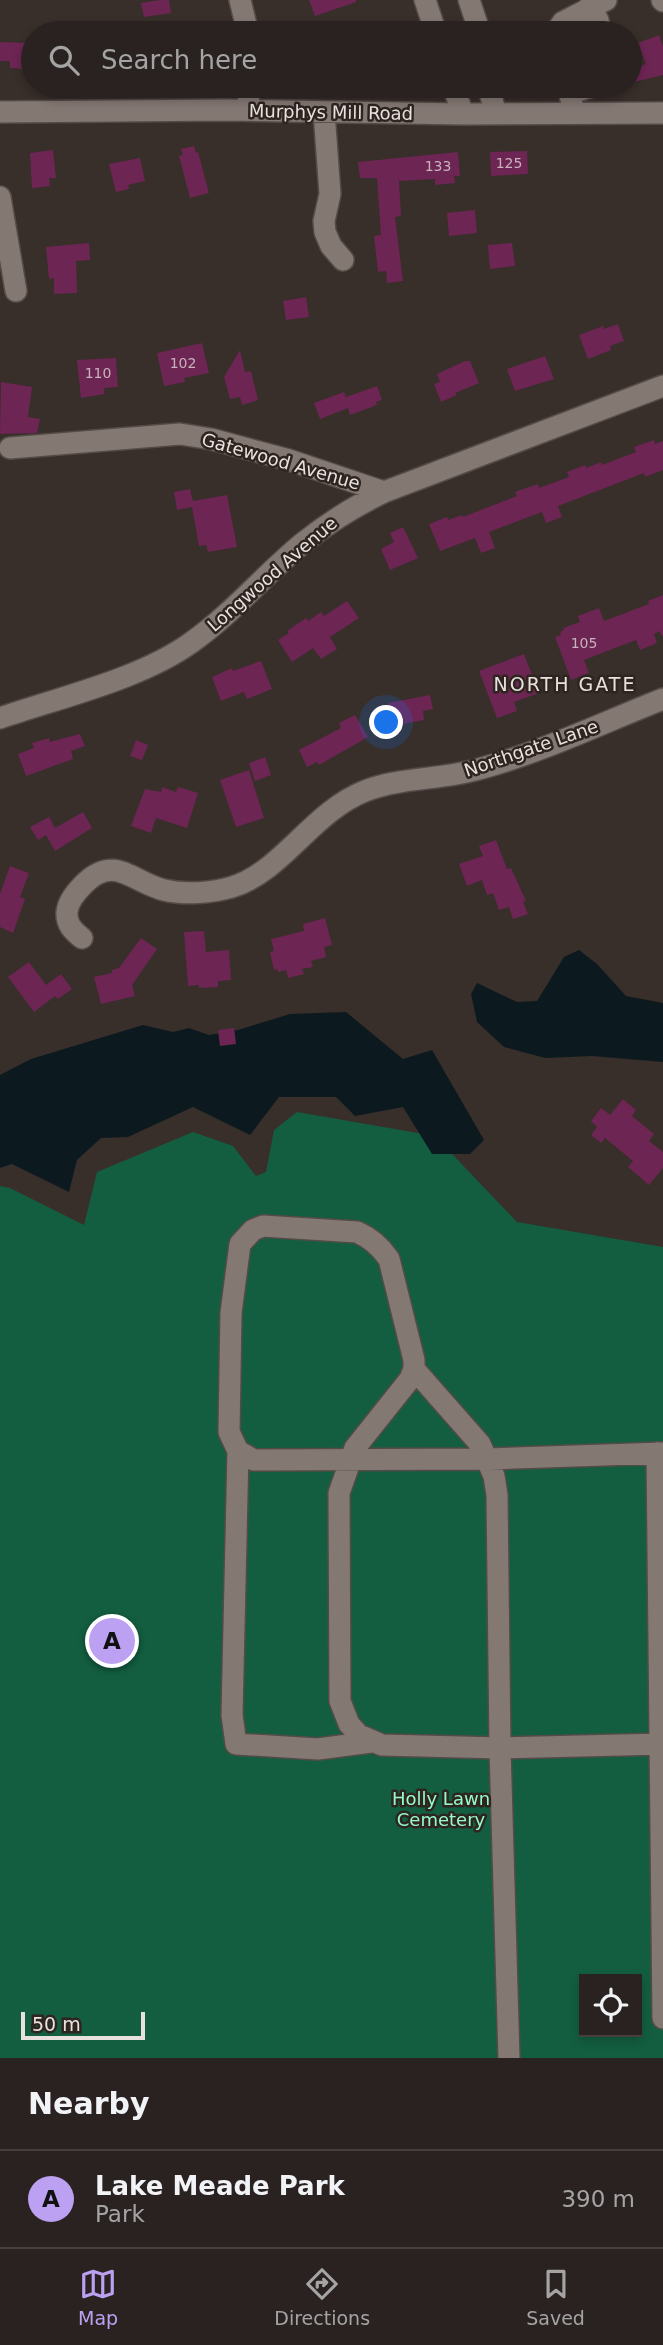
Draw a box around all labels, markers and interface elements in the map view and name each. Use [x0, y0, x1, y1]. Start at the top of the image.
search box [21, 21, 642, 98]
icon: search [45, 41, 83, 79]
text: Search here [101, 45, 257, 75]
street label: Murphys Mill Road [249, 100, 413, 124]
house number: 125 [496, 155, 522, 171]
house number: 133 [425, 158, 451, 174]
house number: 102 [170, 355, 196, 371]
house number: 110 [85, 365, 111, 381]
street label: Gatewood Avenue [199, 428, 363, 494]
street label: Longwood Avenue [203, 512, 341, 636]
house number: 105 [571, 635, 597, 651]
district label: NORTH GATE [494, 673, 636, 695]
your location [369, 705, 403, 739]
street label: Northgate Lane [461, 715, 601, 781]
pin: A [89, 1615, 135, 1667]
park label: Holly Lawn Cemetery [392, 1788, 490, 1830]
map controls [579, 1974, 642, 2037]
button: locate [579, 1974, 642, 2037]
scale bar [21, 2009, 145, 2041]
text: 50 m [32, 2013, 81, 2035]
text: Nearby [28, 2086, 150, 2121]
text: Lake Meade Park [95, 2171, 345, 2201]
text: A [42, 2186, 60, 2212]
text: 390 m [561, 2186, 635, 2212]
text: Park [95, 2201, 145, 2227]
tab: Map [78, 2265, 118, 2329]
tab: Directions [274, 2265, 370, 2329]
tab: Saved [526, 2265, 585, 2329]

